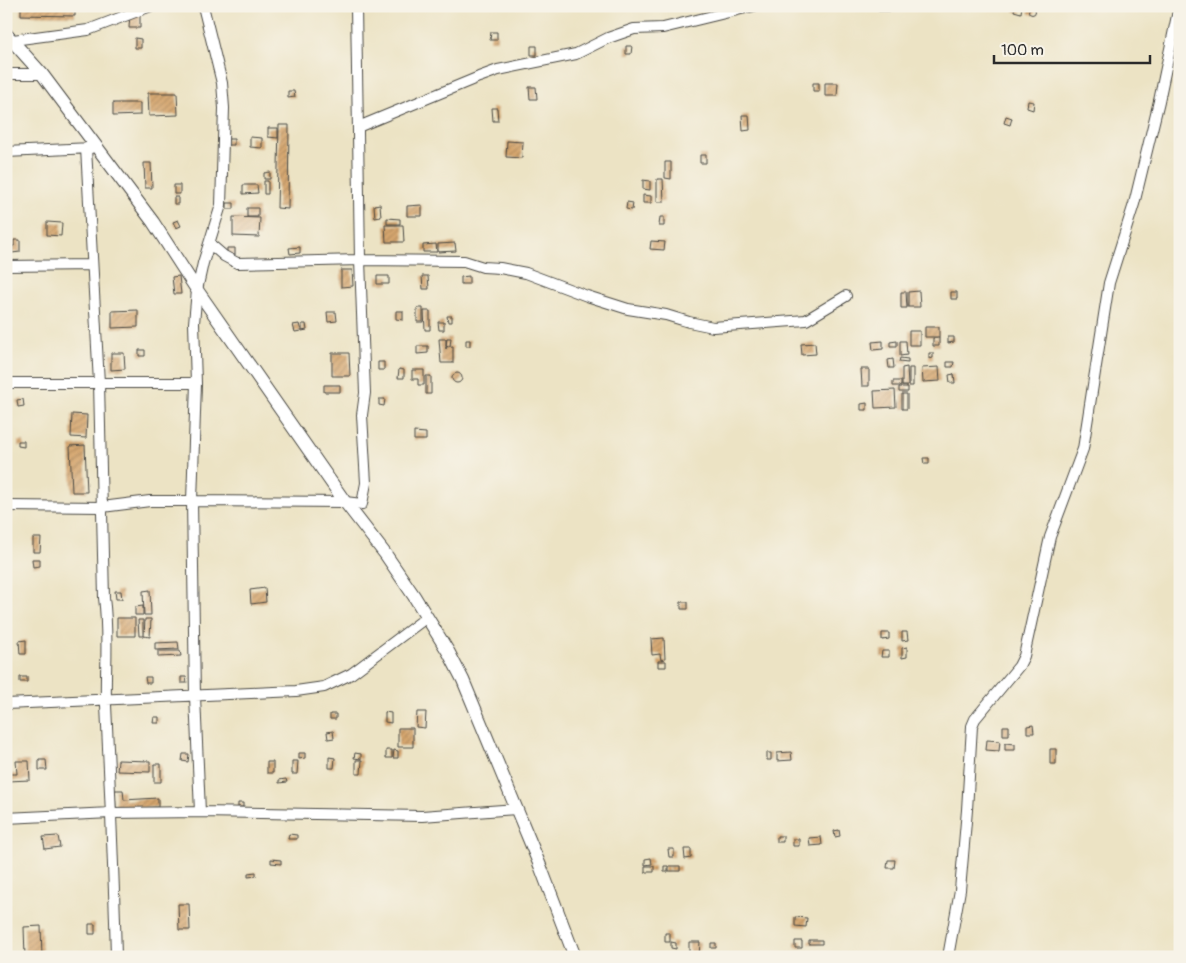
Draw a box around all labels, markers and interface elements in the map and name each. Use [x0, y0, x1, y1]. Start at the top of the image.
scale bar [994, 32, 1150, 64]
text: 100 m [1001, 41, 1044, 60]

